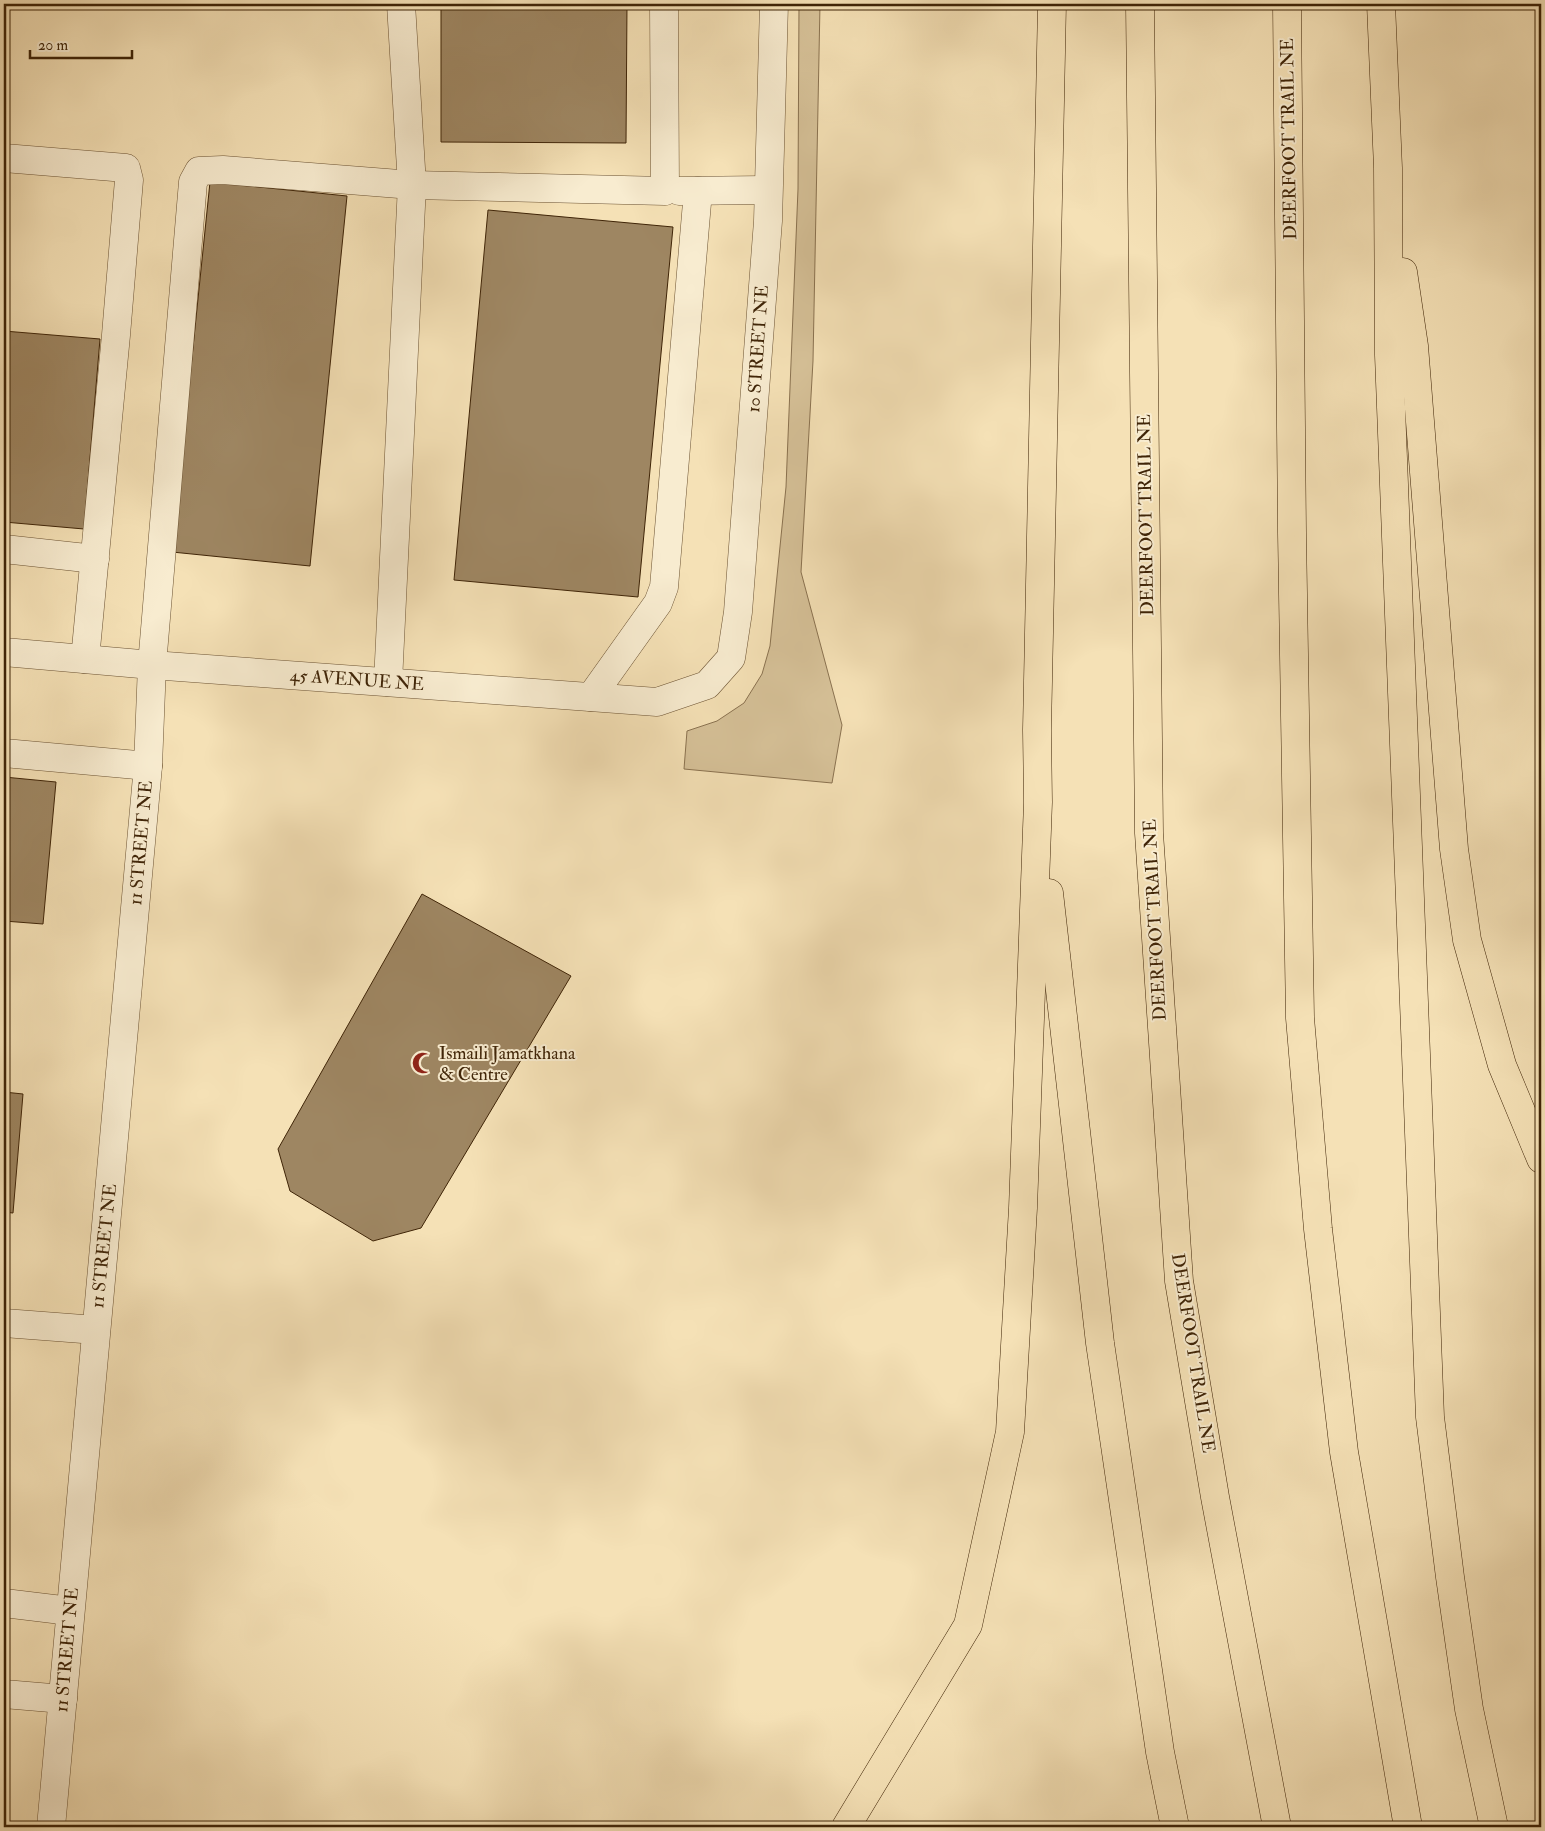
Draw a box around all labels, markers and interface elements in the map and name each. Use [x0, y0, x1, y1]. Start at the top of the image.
scale bar [30, 28, 132, 60]
text: 20 m [38, 36, 68, 55]
street label: DEERFOOT TRAIL NE [1276, 38, 1302, 240]
street label: 10 STREET NE [742, 284, 774, 414]
street label: DEERFOOT TRAIL NE [1133, 414, 1159, 616]
street label: 45 AVENUE NE [289, 664, 425, 696]
street label: 11 STREET NE [124, 780, 158, 906]
street label: DEERFOOT TRAIL NE [1138, 819, 1172, 1021]
place label: Ismaili Jamatkhana & Centre [439, 1042, 576, 1086]
mosque icon: Ismaili Jamatkhana & Centre [410, 1050, 436, 1076]
street label: 11 STREET NE [86, 1183, 122, 1309]
street label: DEERFOOT TRAIL NE [1166, 1251, 1220, 1455]
street label: 11 STREET NE [50, 1587, 84, 1713]

